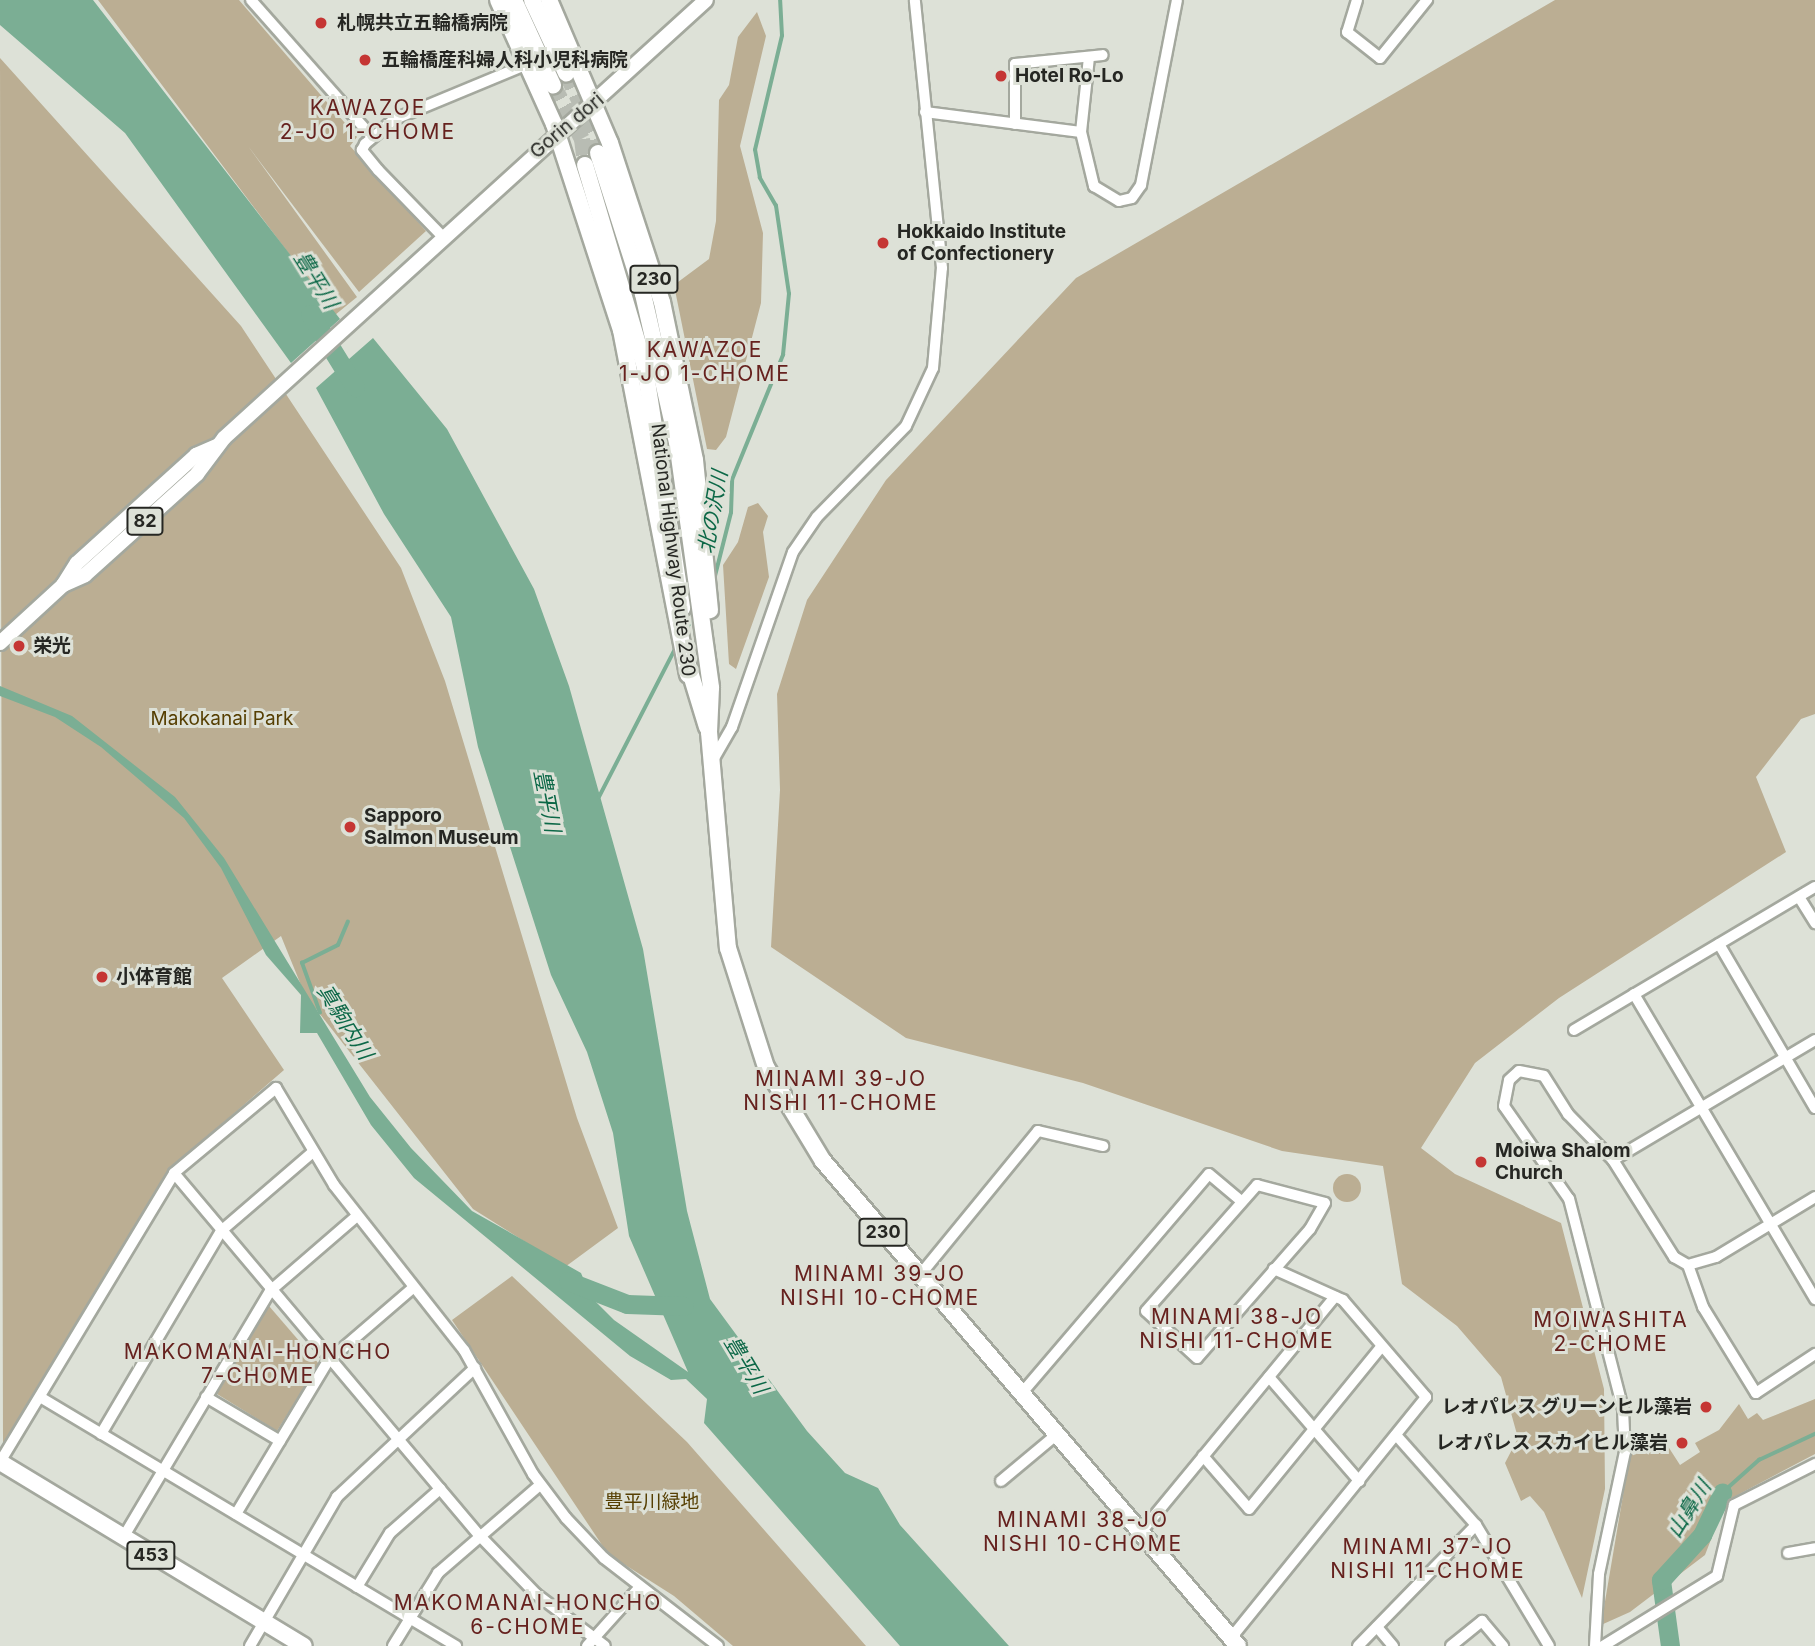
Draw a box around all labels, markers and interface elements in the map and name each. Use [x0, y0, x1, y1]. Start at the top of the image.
place label: 札幌共立五輪橋病院 [337, 12, 508, 34]
marker: 札幌共立五輪橋病院 [311, 13, 331, 33]
place label: 五輪橋産科婦人科小児科病院 [381, 49, 628, 71]
marker: 五輪橋産科婦人科小児科病院 [355, 50, 375, 70]
place label: Hotel Ro-Lo [1015, 65, 1124, 87]
marker: Hotel Ro-Lo [993, 68, 1009, 84]
street label: Gorin dori [525, 89, 609, 163]
district label: KAWAZOE 2-JO 1-CHOME [281, 95, 455, 145]
place label: Hokkaido Institute of Confectionery [897, 221, 1066, 265]
marker: Hokkaido Institute of Confectionery [875, 235, 891, 251]
water label: 豊平川 [289, 247, 343, 313]
road number: 230 [628, 264, 680, 293]
district label: KAWAZOE 1-JO 1-CHOME [621, 337, 789, 387]
street label: National Highway Route 230 [646, 422, 700, 678]
water label: 北の沢川 [693, 468, 733, 556]
road number: 82 [126, 506, 164, 536]
place label: 栄光 [33, 635, 71, 657]
marker: 栄光 [11, 638, 27, 654]
park label: Makokanai Park [151, 708, 293, 730]
water label: 豊平川 [529, 768, 565, 834]
place label: Sapporo Salmon Museum [364, 805, 519, 849]
marker: Sapporo Salmon Museum [342, 819, 358, 835]
place label: 小体育館 [116, 966, 192, 988]
marker: 小体育館 [94, 969, 110, 985]
water label: 真駒内川 [312, 980, 378, 1064]
district label: MINAMI 39-JO NISHI 11-CHOME [745, 1066, 937, 1116]
place label: Moiwa Shalom Church [1495, 1140, 1631, 1184]
marker: Moiwa Shalom Church [1473, 1154, 1489, 1170]
road number: 230 [857, 1218, 909, 1246]
district label: MINAMI 39-JO NISHI 10-CHOME [782, 1261, 978, 1311]
district label: MINAMI 38-JO NISHI 11-CHOME [1141, 1304, 1333, 1354]
district label: MOIWASHITA 2-CHOME [1534, 1307, 1688, 1357]
water label: 豊平川 [719, 1332, 773, 1398]
district label: MAKOMANAI-HONCHO 7-CHOME [126, 1339, 390, 1389]
place label: レオパレス グリーンヒル藻岩 [1441, 1396, 1692, 1418]
marker: レオパレス グリーンヒル藻岩 [1698, 1399, 1714, 1415]
place label: レオパレス スカイヒル藻岩 [1436, 1432, 1668, 1454]
marker: レオパレス スカイヒル藻岩 [1674, 1435, 1690, 1451]
water label: 山鼻川 [1662, 1476, 1716, 1542]
park label: 豊平川緑地 [605, 1491, 699, 1513]
district label: MINAMI 38-JO NISHI 10-CHOME [985, 1507, 1181, 1557]
district label: MINAMI 37-JO NISHI 11-CHOME [1332, 1534, 1524, 1584]
road number: 453 [125, 1540, 177, 1570]
district label: MAKOMANAI-HONCHO 6-CHOME [396, 1590, 660, 1640]

